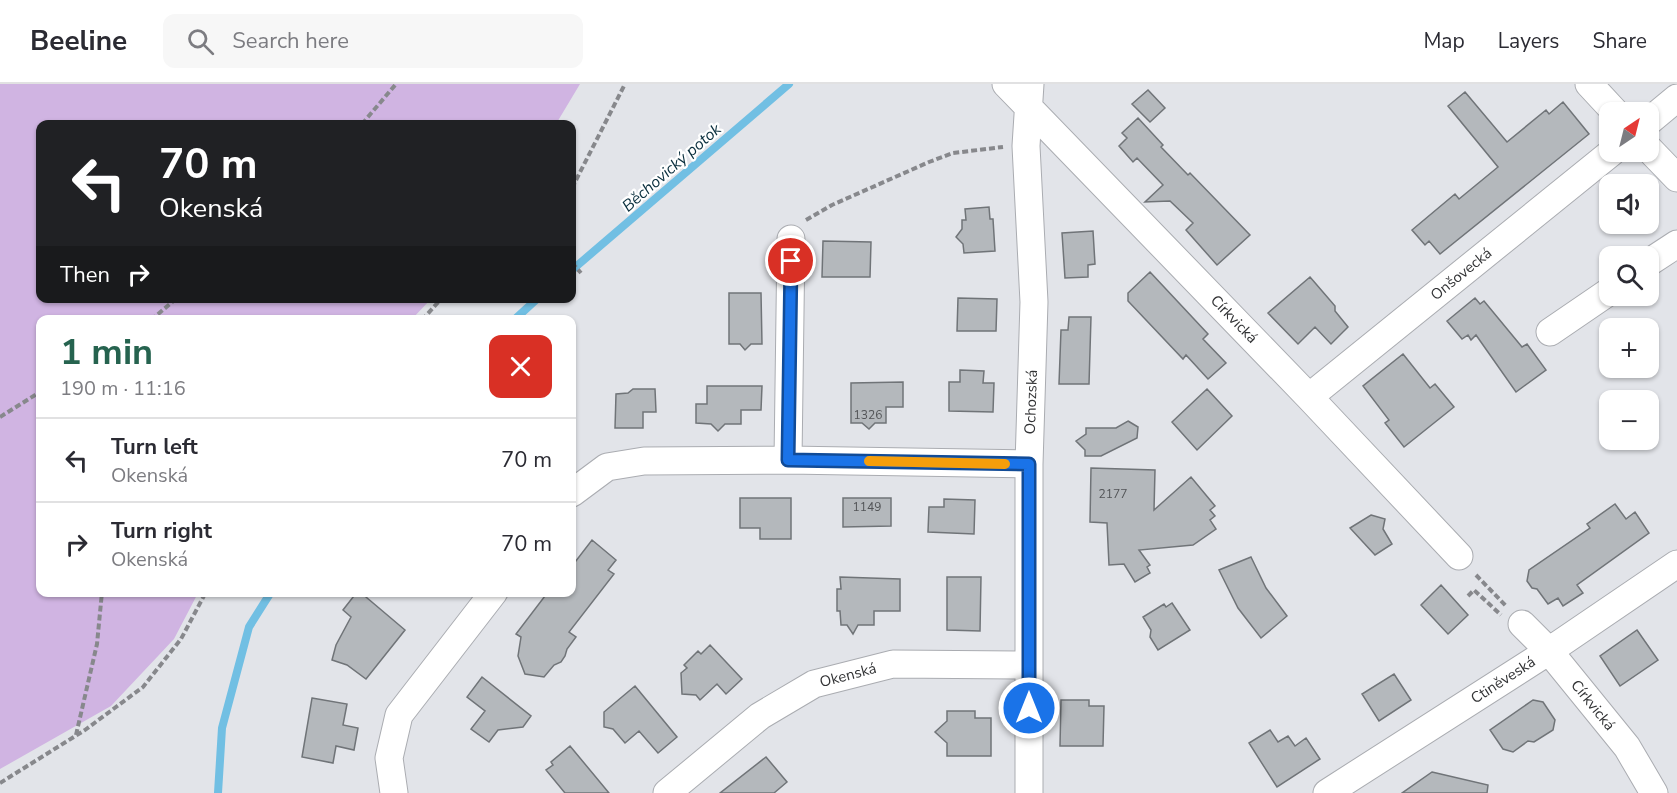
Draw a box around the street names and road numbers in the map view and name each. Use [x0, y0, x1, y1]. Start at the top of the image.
street label: Onšovecká [1426, 243, 1496, 305]
street label: Církvická [1206, 291, 1262, 347]
street label: Ochozská [1020, 369, 1042, 435]
street label: Ctiněveská [1467, 652, 1539, 708]
street label: Okenská [817, 658, 879, 692]
street label: Církvická [1566, 675, 1620, 735]

